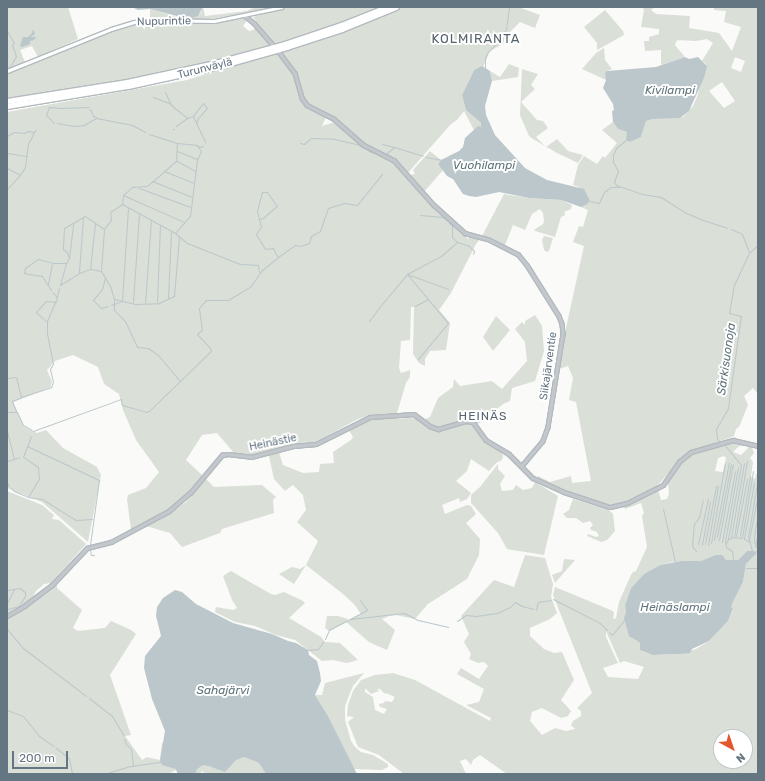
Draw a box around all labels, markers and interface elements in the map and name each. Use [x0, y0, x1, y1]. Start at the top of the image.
street label: Nupurintie [137, 15, 191, 29]
district label: KOLMIRANTA [432, 31, 520, 47]
street label: Turunväylä [176, 56, 234, 82]
water label: Kivilampi [645, 84, 695, 98]
water label: Vuohilampi [453, 159, 515, 173]
water label: Särkisuonoja [715, 322, 739, 396]
street label: Siikajärventie [538, 331, 560, 401]
district label: HEINÄS [459, 410, 507, 424]
street label: Heinästie [248, 432, 298, 454]
water label: Heinäslampi [640, 601, 710, 615]
water label: Sahajärvi [196, 684, 250, 698]
north arrow [713, 729, 753, 769]
scale bar [14, 743, 70, 769]
text: N [733, 750, 748, 765]
text: 200 m [19, 751, 55, 765]

